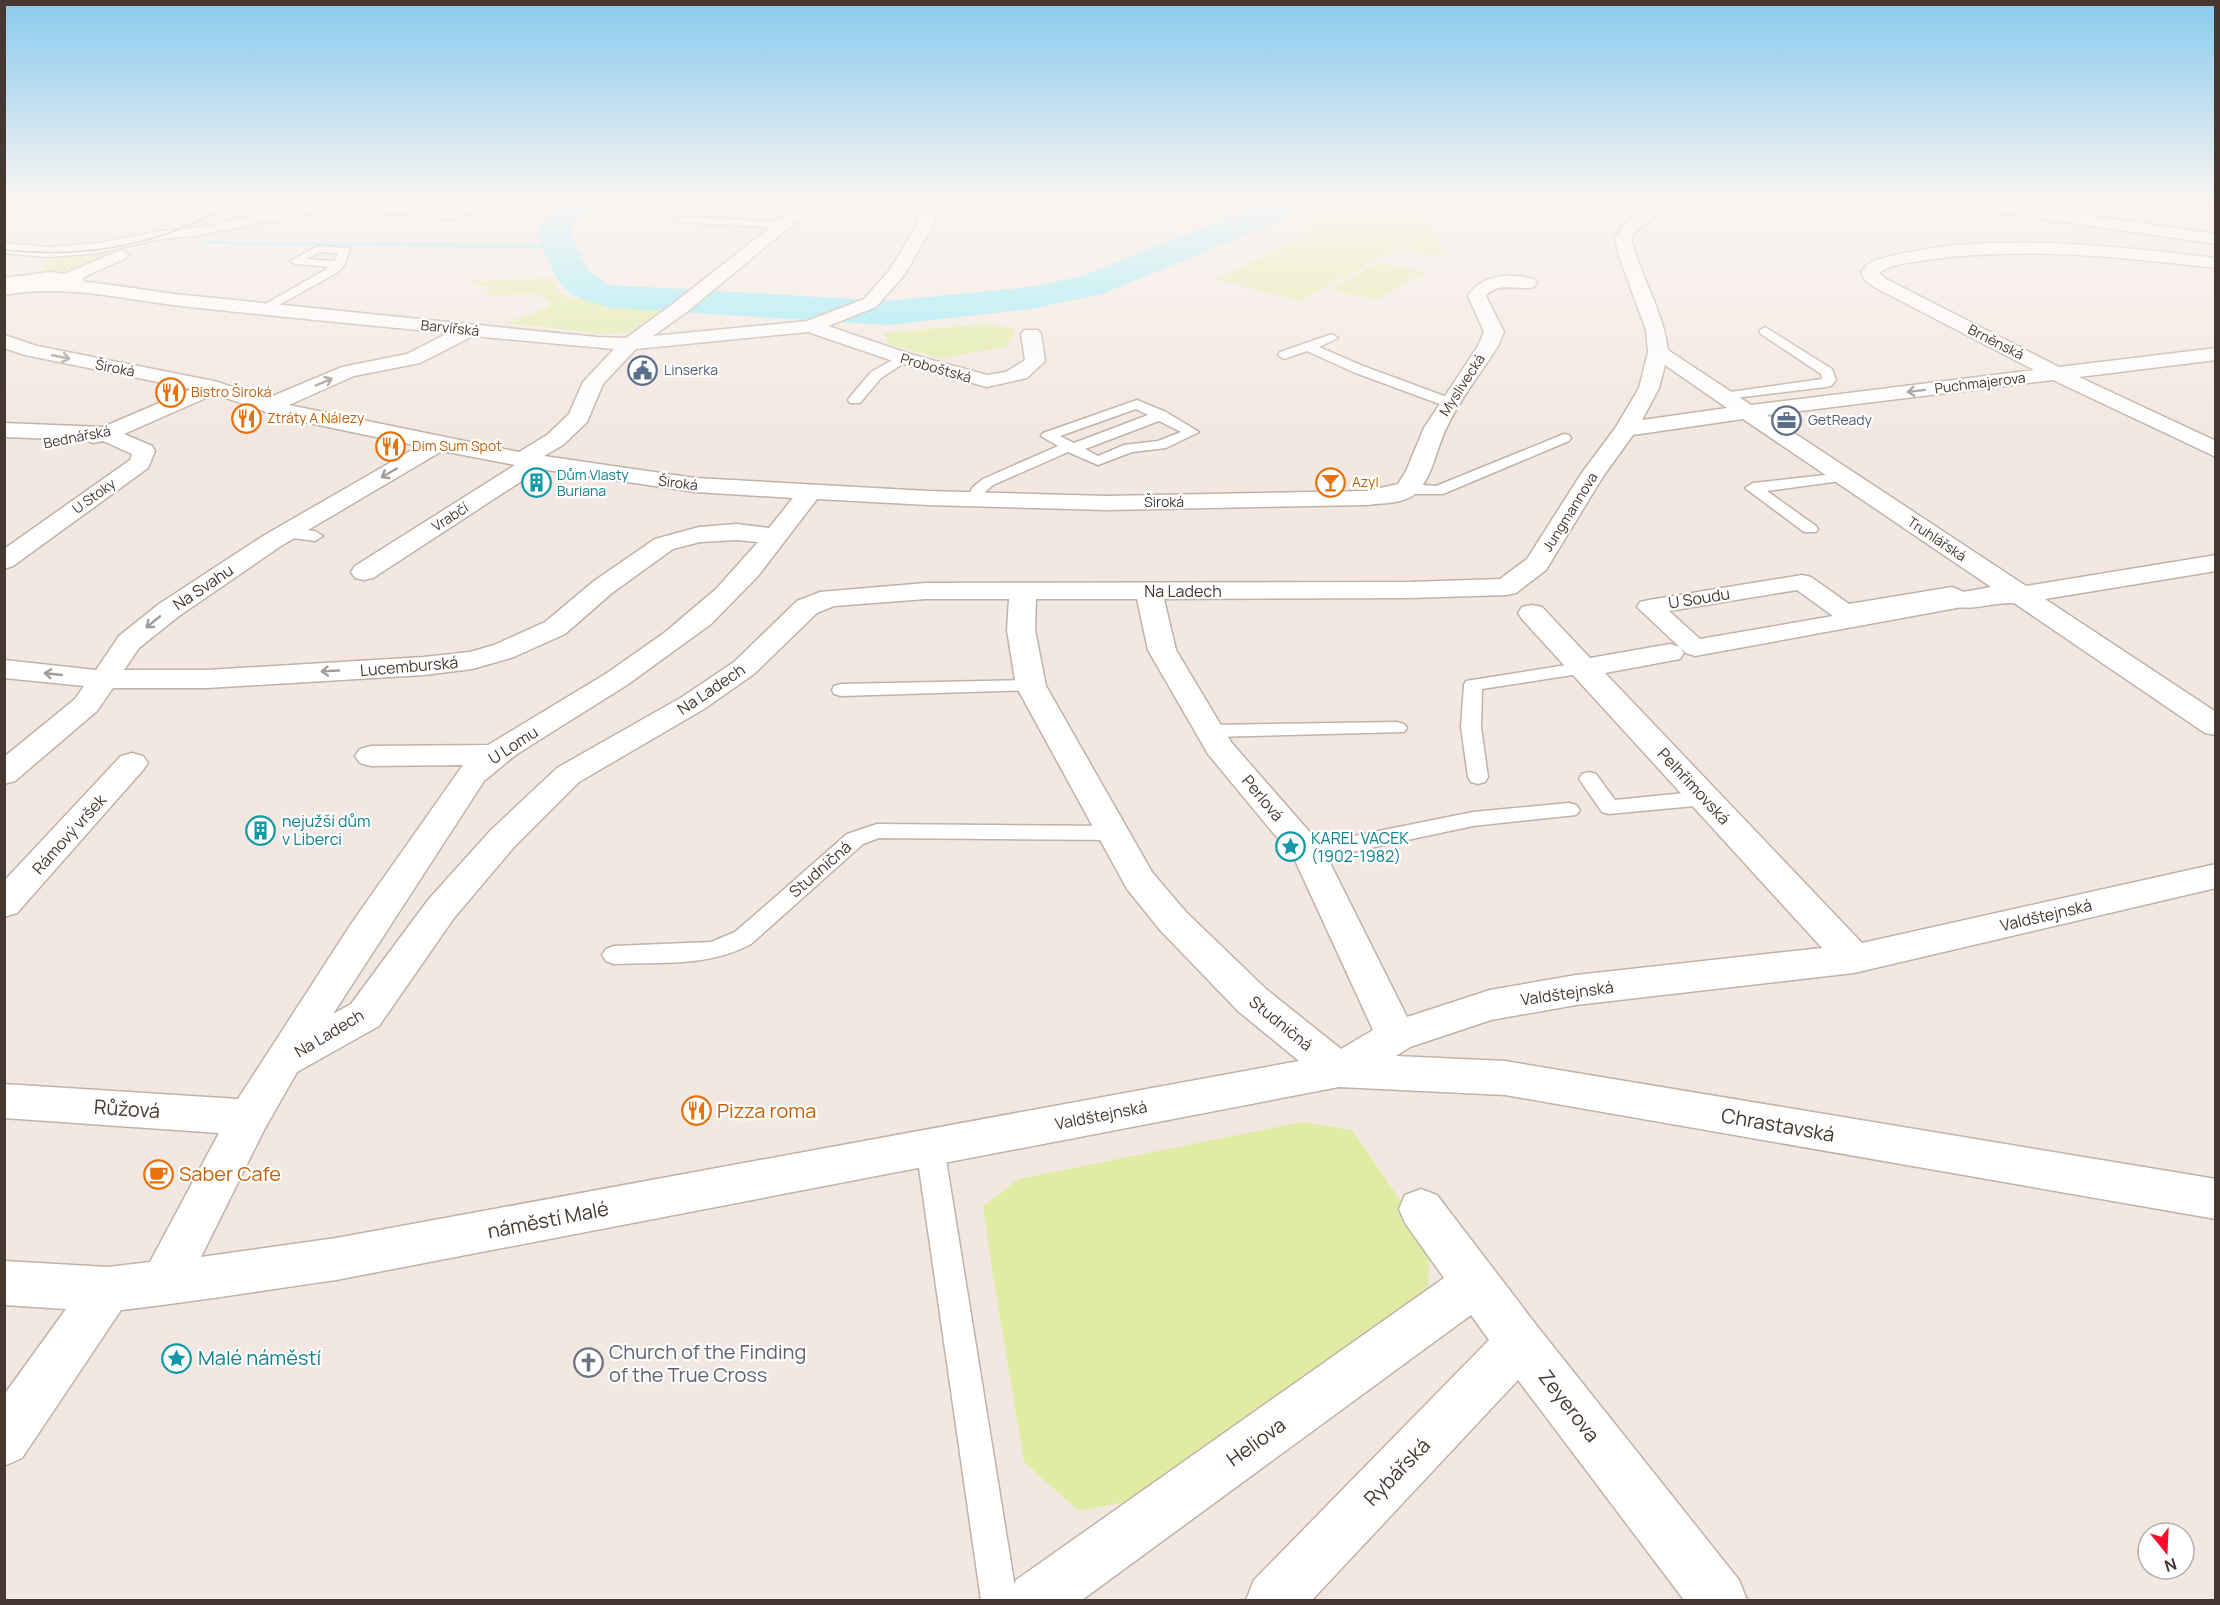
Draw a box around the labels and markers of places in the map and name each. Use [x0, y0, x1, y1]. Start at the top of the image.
public building icon: Linserka [627, 354, 659, 386]
place label: Linserka [664, 360, 718, 379]
restaurant icon: Bistro Široká [154, 376, 186, 408]
place label: Bistro Široká [191, 382, 272, 401]
restaurant icon: Ztráty A Nálezy [230, 402, 262, 434]
office icon: GetReady [1771, 404, 1803, 436]
place label: Ztráty A Nálezy [267, 408, 365, 427]
place label: GetReady [1808, 410, 1873, 429]
restaurant icon: Dim Sum Spot [375, 430, 407, 462]
place label: Dim Sum Spot [412, 436, 502, 455]
place label: Dům Vlasty Buriana [557, 465, 629, 500]
bar icon: Azyl [1315, 466, 1347, 498]
building icon: Dům Vlasty Buriana [520, 467, 552, 499]
place label: Azyl [1352, 472, 1379, 491]
place label: nejužší dům v Liberci [282, 810, 371, 850]
building icon: nejužší dům v Liberci [245, 814, 277, 846]
place label: KAREL VACEK (1902-1982) [1311, 827, 1409, 867]
place icon: KAREL VACEK (1902-1982) [1274, 831, 1306, 863]
restaurant icon: Pizza roma [680, 1095, 712, 1127]
place label: Pizza roma [717, 1097, 816, 1124]
cafe icon: Saber Cafe [142, 1158, 174, 1190]
place label: Saber Cafe [179, 1160, 281, 1187]
place label: Church of the Finding of the True Cross [609, 1338, 806, 1388]
place icon: Malé náměstí [161, 1342, 193, 1374]
place label: Malé náměstí [198, 1344, 321, 1371]
church icon: Church of the Finding of the True Cross [572, 1347, 604, 1379]

